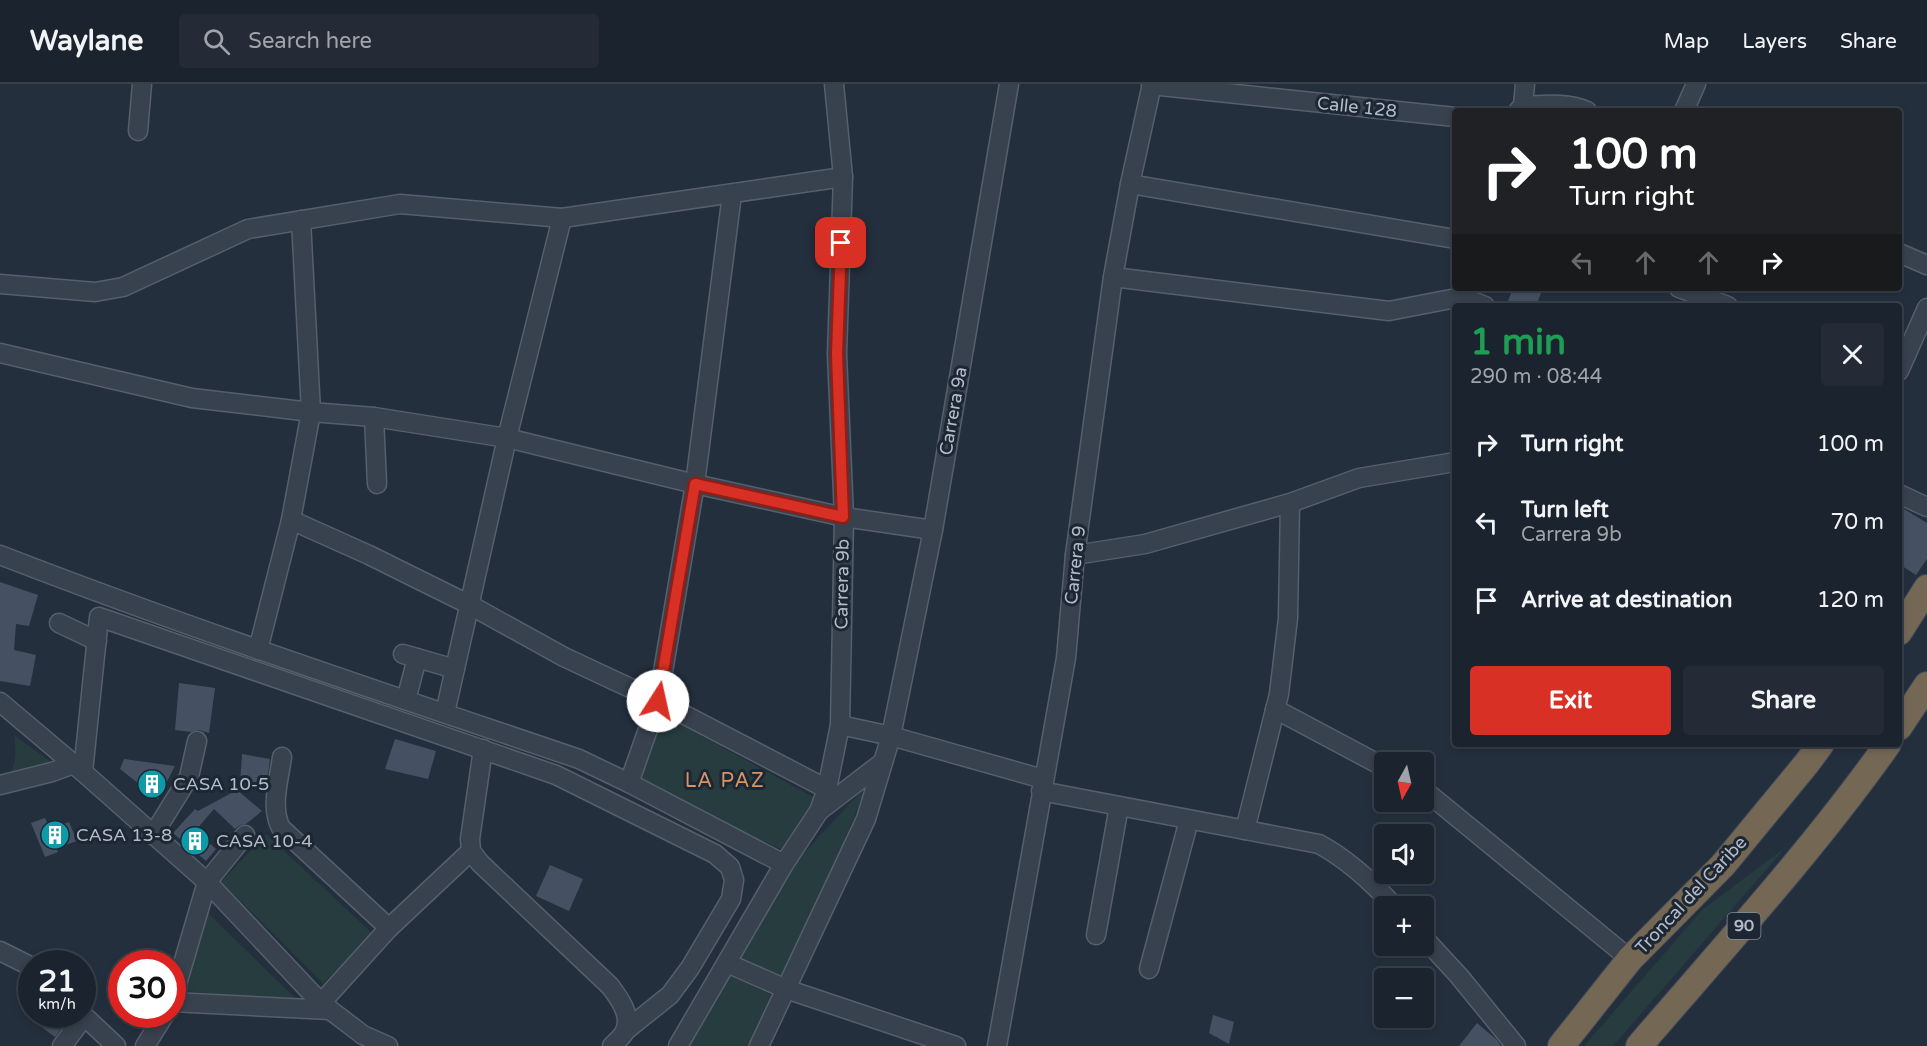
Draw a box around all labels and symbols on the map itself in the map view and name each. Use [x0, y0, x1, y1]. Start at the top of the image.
street label: Calle 128 [1316, 92, 1398, 122]
pin [815, 217, 866, 268]
street label: Carrera 9a [934, 365, 972, 457]
street label: Carrera 9 [1060, 524, 1090, 606]
street label: Carrera 9b [830, 538, 854, 630]
position arrow [626, 669, 690, 733]
north arrow [1374, 752, 1434, 812]
building icon: CASA 10-5 [136, 768, 168, 800]
district label: LA PAZ [685, 769, 765, 793]
place label: CASA 10-5 [173, 773, 269, 795]
building icon: CASA 13-8 [39, 819, 71, 851]
place label: CASA 13-8 [76, 824, 172, 846]
building icon: CASA 10-4 [179, 825, 211, 857]
place label: CASA 10-4 [216, 830, 313, 852]
street label: Troncal del Caribe [1631, 831, 1751, 959]
road number: 90 [1728, 913, 1760, 939]
speed limit sign: 30 [108, 950, 186, 1028]

